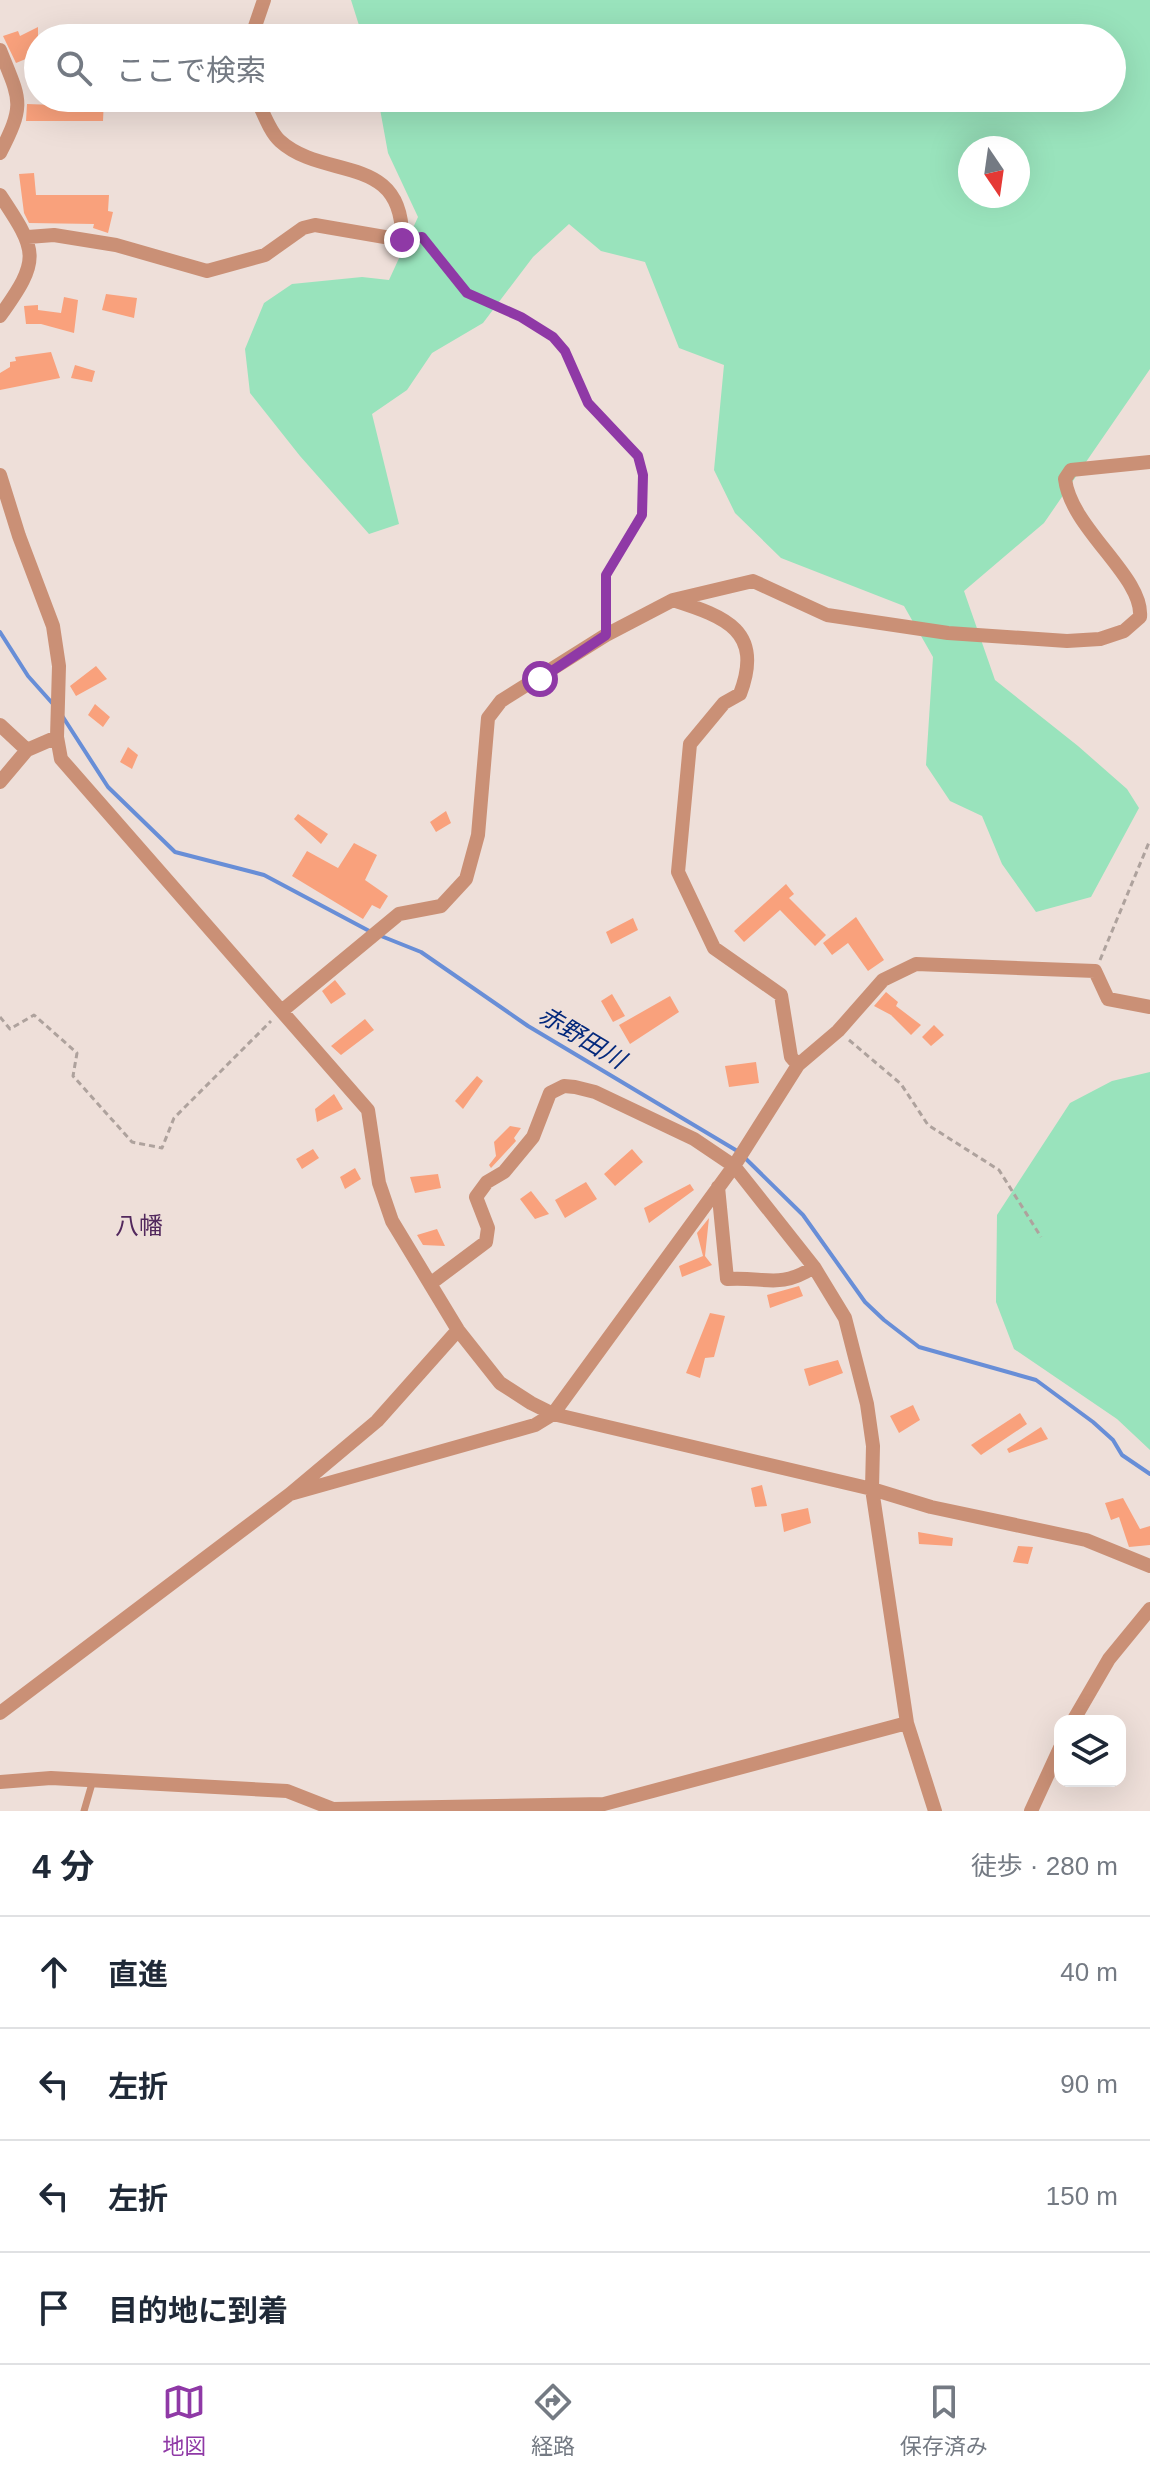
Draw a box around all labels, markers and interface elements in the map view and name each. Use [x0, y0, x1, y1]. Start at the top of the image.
search box [24, 24, 1126, 112]
icon: search [52, 46, 96, 90]
text: ここで検索 [116, 54, 266, 87]
north arrow [958, 136, 1030, 208]
route end [384, 222, 420, 258]
route start [522, 661, 558, 697]
water label: 赤野田川 [534, 1001, 633, 1075]
district label: 八幡 [115, 1212, 163, 1239]
map controls [1054, 1715, 1126, 1787]
button: layers [1054, 1715, 1126, 1787]
text: 4 分 [32, 1847, 94, 1885]
text: 徒歩 · 280 m [971, 1851, 1118, 1881]
icon: ahead [32, 1950, 76, 1994]
text: 40 m [1060, 1957, 1118, 1987]
text: 直進 [108, 1958, 168, 1991]
icon: left [32, 2062, 76, 2106]
text: 90 m [1060, 2069, 1118, 2099]
text: 左折 [108, 2070, 168, 2103]
icon: left [32, 2174, 76, 2218]
text: 150 m [1046, 2181, 1118, 2211]
text: 左折 [108, 2182, 168, 2215]
icon: arrive [32, 2286, 76, 2330]
text: 目的地に到着 [108, 2294, 288, 2327]
tab: 地図 [162, 2380, 206, 2460]
tab: 経路 [531, 2380, 575, 2460]
tab: 保存済み [900, 2380, 988, 2460]

